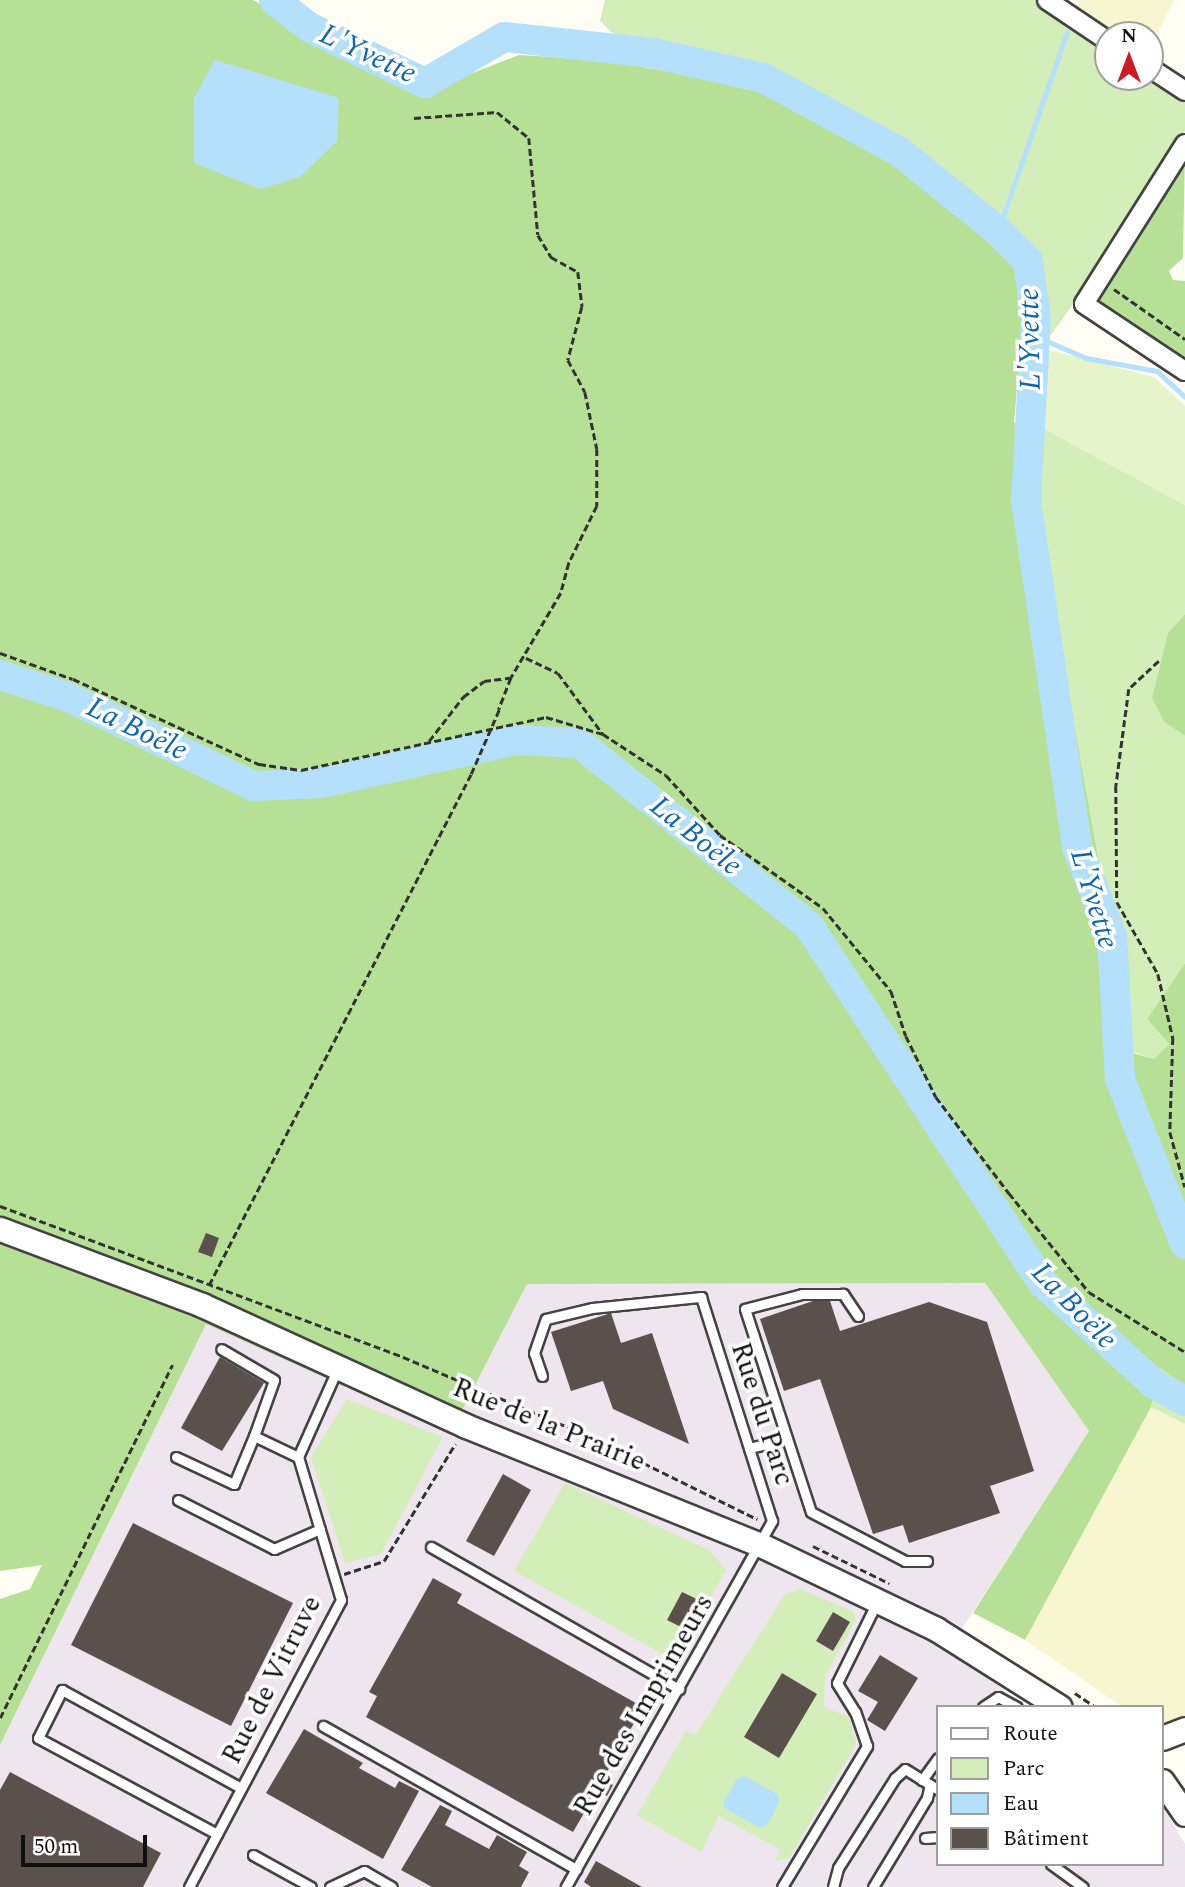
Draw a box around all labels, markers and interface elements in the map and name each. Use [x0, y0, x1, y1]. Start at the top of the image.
water label: L'Yvette [314, 16, 422, 92]
north arrow [1094, 21, 1164, 91]
text: N [1121, 22, 1137, 51]
water label: L'Yvette [1011, 287, 1049, 391]
water label: La Boële [81, 689, 193, 769]
water label: La Boële [643, 788, 749, 884]
water label: L'Yvette [1062, 845, 1126, 953]
water label: La Boële [1024, 1255, 1124, 1357]
street label: Rue du Parc [723, 1338, 801, 1490]
street label: Rue de la Prairie [448, 1371, 650, 1479]
street label: Rue des Imprimeurs [567, 1588, 721, 1822]
street label: Rue de Vitruve [215, 1590, 329, 1770]
legend [936, 1705, 1164, 1866]
text: Route [1003, 1718, 1058, 1750]
text: Parc [1003, 1753, 1045, 1785]
text: Eau [1003, 1788, 1039, 1820]
scale bar [24, 1820, 150, 1864]
text: Bâtiment [1003, 1823, 1089, 1855]
text: 50 m [34, 1831, 78, 1863]

